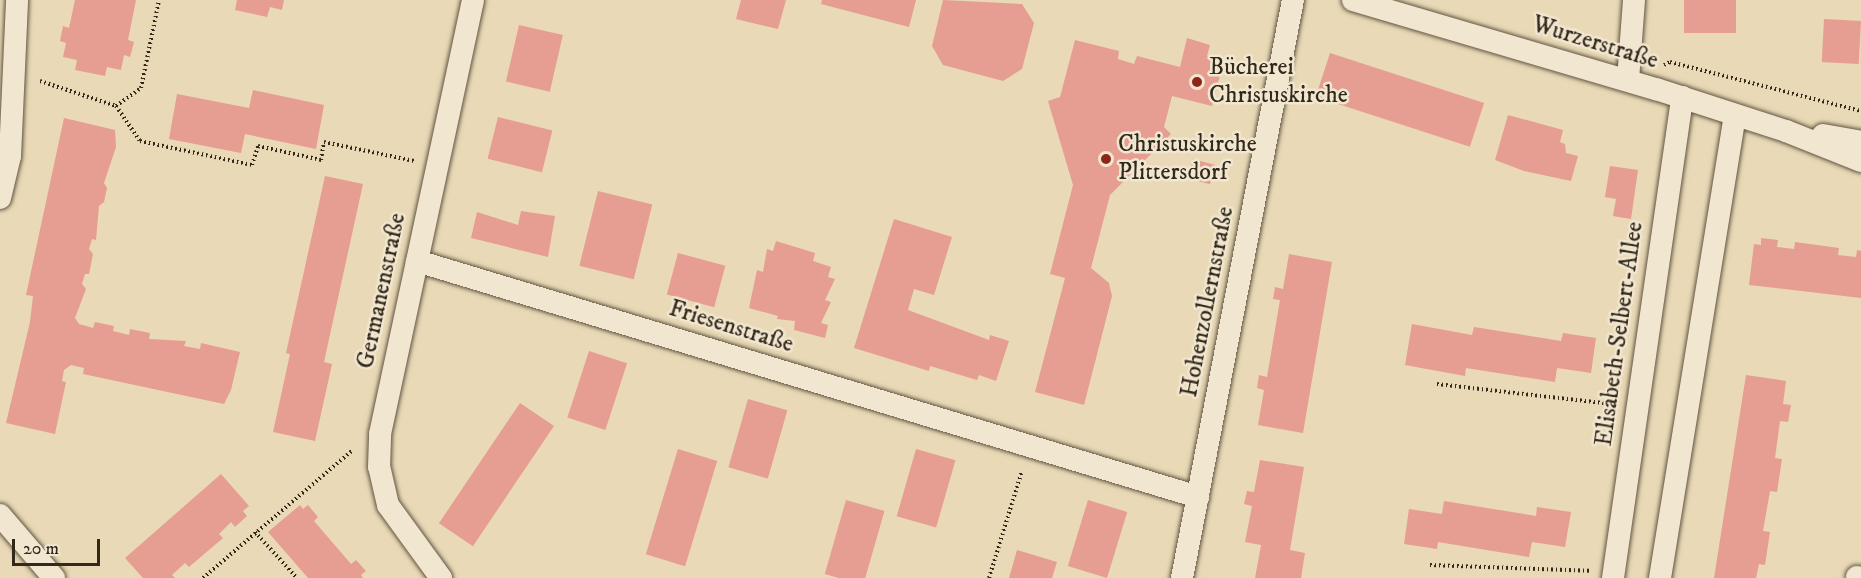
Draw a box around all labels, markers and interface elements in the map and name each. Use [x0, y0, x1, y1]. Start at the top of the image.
street label: Wurzerstraße [1529, 10, 1661, 76]
place label: Bücherei Christuskirche [1209, 54, 1348, 110]
marker: Bücherei Christuskirche [1190, 75, 1204, 89]
place label: Christuskirche Plittersdorf [1118, 131, 1257, 187]
marker: Christuskirche Plittersdorf [1099, 152, 1113, 166]
street label: Hohenzollernstraße [1175, 204, 1241, 400]
street label: Germanenstraße [351, 211, 413, 371]
street label: Elisabeth-Selbert-Allee [1590, 220, 1650, 448]
street label: Friesenstraße [665, 294, 797, 360]
scale bar [15, 527, 104, 565]
text: 20 m [23, 538, 59, 560]

